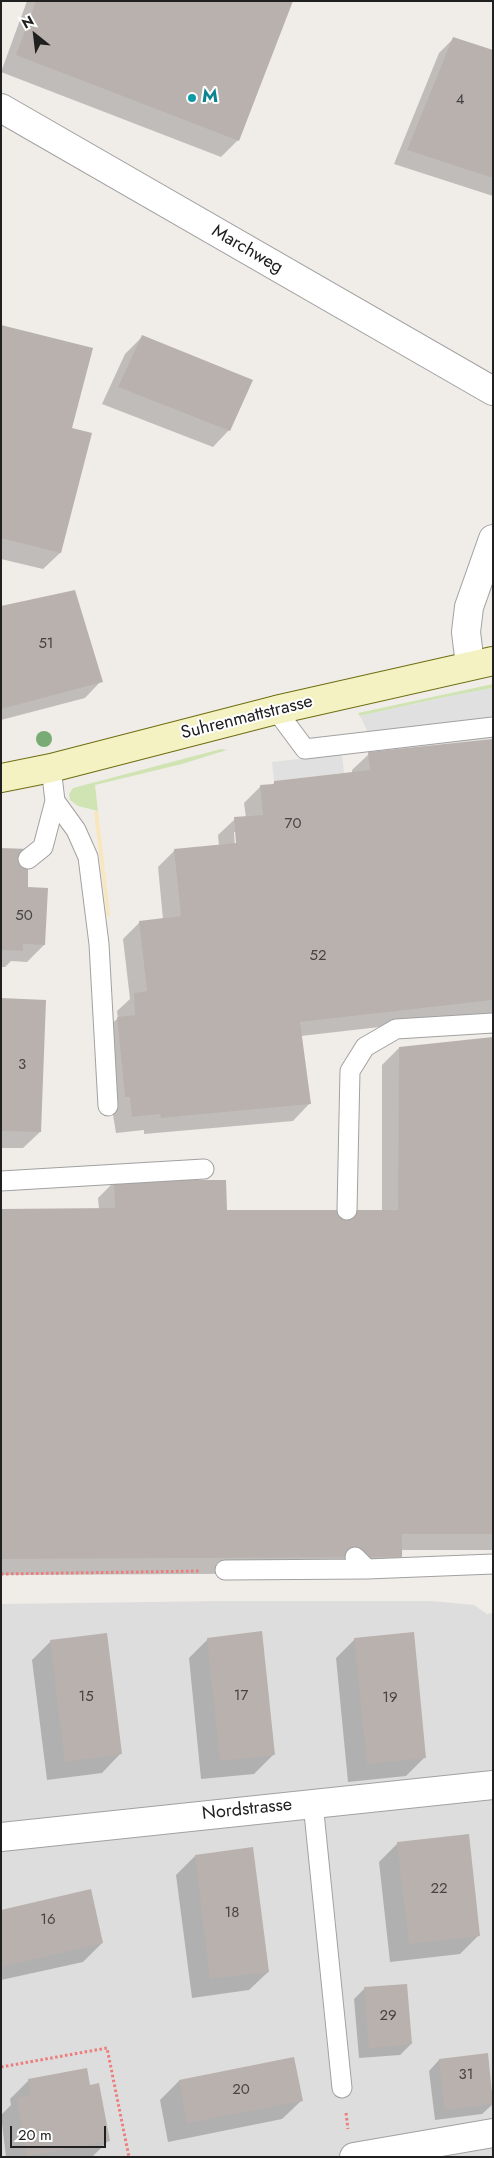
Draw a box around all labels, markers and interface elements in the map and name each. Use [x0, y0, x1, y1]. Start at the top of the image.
north arrow [10, 10, 60, 60]
text: N [18, 10, 37, 33]
place label: M [202, 87, 218, 109]
house number: 4 [456, 91, 464, 109]
marker: M [186, 92, 198, 104]
street label: Marchweg [208, 221, 286, 279]
house number: 51 [38, 635, 54, 653]
street label: Suhrenmattstrasse [179, 691, 315, 745]
house number: 70 [285, 815, 301, 833]
house number: 50 [15, 907, 33, 925]
house number: 52 [310, 947, 326, 965]
house number: 3 [18, 1056, 26, 1074]
house number: 17 [234, 1687, 248, 1705]
house number: 15 [78, 1688, 94, 1706]
house number: 19 [382, 1689, 398, 1707]
street label: Nordstrasse [201, 1795, 293, 1825]
house number: 22 [430, 1880, 448, 1898]
house number: 18 [225, 1904, 239, 1922]
house number: 16 [40, 1911, 56, 1929]
house number: 29 [379, 2007, 397, 2025]
house number: 31 [459, 2066, 473, 2084]
house number: 20 [232, 2081, 250, 2099]
scale bar [12, 2116, 109, 2148]
text: 20 m [18, 2124, 52, 2146]

